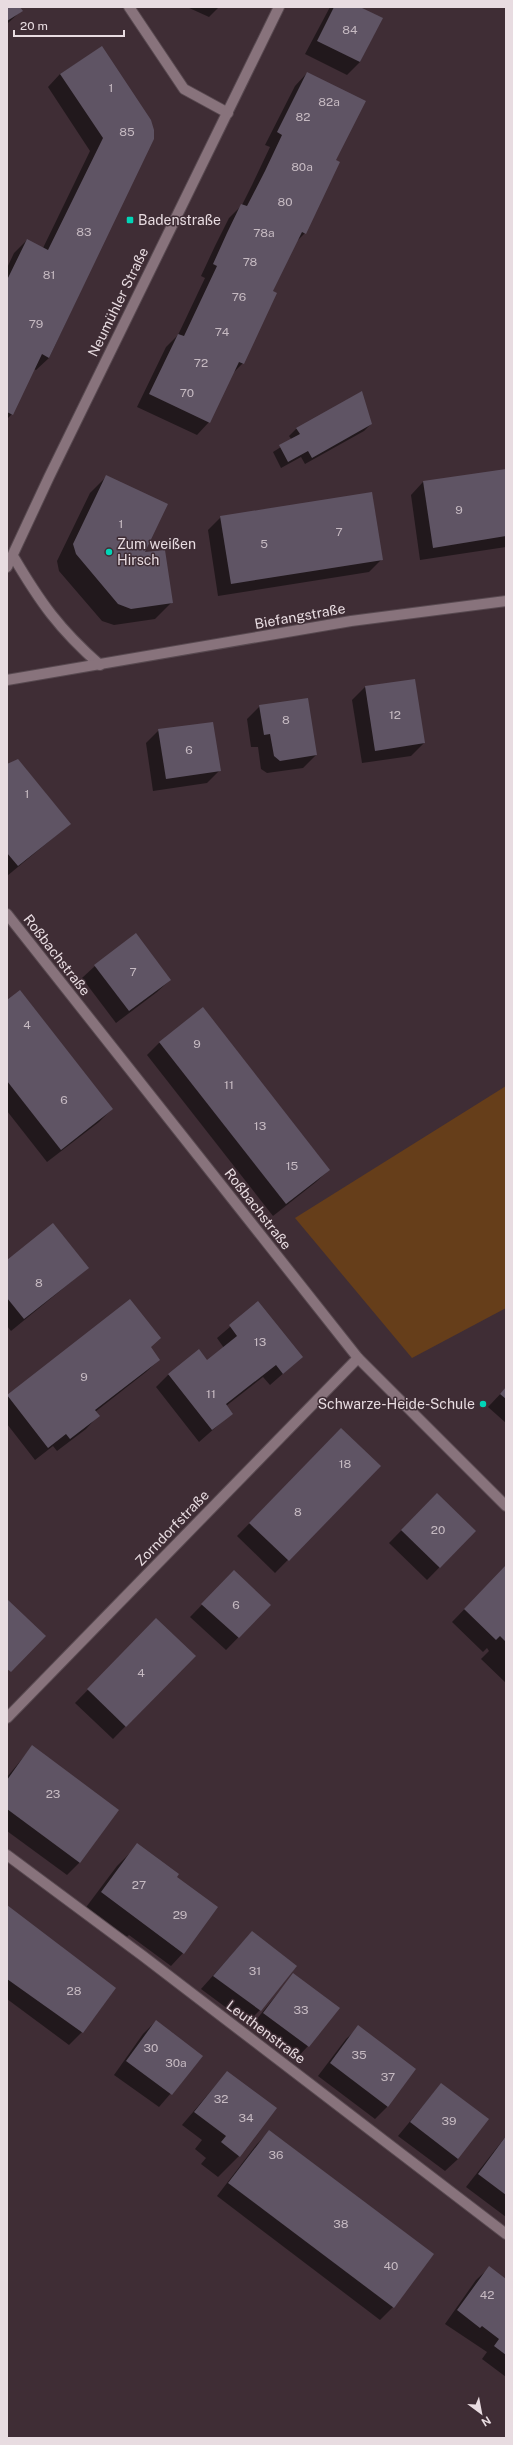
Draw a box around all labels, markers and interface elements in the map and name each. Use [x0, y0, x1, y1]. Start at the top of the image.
scale bar [14, 12, 124, 38]
text: 20 m [20, 19, 48, 33]
house number: 84 [342, 23, 358, 37]
house number: 1 [109, 81, 113, 95]
house number: 82a [318, 95, 340, 109]
house number: 82 [296, 110, 310, 124]
house number: 85 [119, 125, 135, 139]
house number: 80a [291, 160, 313, 174]
house number: 80 [277, 195, 293, 209]
place label: Badenstraße [138, 212, 221, 228]
marker: Badenstraße [125, 215, 135, 225]
house number: 83 [76, 225, 92, 239]
house number: 78a [253, 226, 275, 240]
street label: Neumühler Straße [85, 245, 151, 359]
house number: 78 [243, 255, 258, 269]
house number: 81 [43, 268, 55, 282]
house number: 76 [232, 290, 246, 304]
house number: 79 [29, 317, 43, 331]
house number: 74 [215, 325, 230, 339]
house number: 72 [194, 356, 208, 370]
house number: 70 [180, 386, 194, 400]
house number: 9 [455, 503, 463, 517]
house number: 1 [119, 517, 123, 531]
house number: 7 [335, 525, 343, 539]
place label: Zum weißen Hirsch [117, 536, 196, 568]
house number: 5 [260, 537, 268, 551]
marker: Zum weißen Hirsch [104, 547, 114, 557]
street label: Biefangstraße [253, 600, 347, 632]
house number: 12 [389, 708, 401, 722]
house number: 8 [282, 713, 290, 727]
house number: 6 [185, 743, 193, 757]
house number: 1 [25, 787, 29, 801]
street label: Roßbachstraße [20, 911, 94, 999]
house number: 7 [129, 965, 137, 979]
house number: 4 [23, 1018, 31, 1032]
house number: 9 [193, 1037, 201, 1051]
house number: 11 [224, 1078, 234, 1092]
house number: 6 [60, 1093, 68, 1107]
house number: 13 [254, 1119, 266, 1133]
house number: 15 [286, 1159, 299, 1173]
street label: Roßbachstraße [221, 1165, 295, 1253]
house number: 8 [35, 1276, 43, 1290]
house number: 13 [254, 1335, 266, 1349]
house number: 9 [80, 1370, 88, 1384]
house number: 11 [206, 1387, 216, 1401]
place label: Schwarze-Heide-Schule [318, 1396, 475, 1412]
marker: Schwarze-Heide-Schule [478, 1399, 488, 1409]
house number: 18 [339, 1457, 352, 1471]
street label: Zorndorfstraße [132, 1487, 212, 1569]
house number: 8 [294, 1505, 302, 1519]
house number: 20 [431, 1523, 445, 1537]
house number: 6 [232, 1598, 240, 1612]
house number: 4 [137, 1666, 145, 1680]
house number: 23 [46, 1787, 60, 1801]
house number: 27 [132, 1878, 146, 1892]
house number: 29 [173, 1908, 187, 1922]
house number: 31 [249, 1964, 261, 1978]
house number: 28 [67, 1984, 82, 1998]
street label: Leuthenstraße [223, 1997, 309, 2067]
house number: 33 [293, 2003, 309, 2017]
house number: 30 [144, 2041, 158, 2055]
house number: 35 [351, 2048, 367, 2062]
house number: 30a [165, 2056, 187, 2070]
house number: 37 [381, 2070, 395, 2084]
house number: 32 [214, 2092, 228, 2106]
house number: 34 [238, 2111, 254, 2125]
house number: 39 [442, 2114, 456, 2128]
house number: 36 [269, 2148, 283, 2162]
house number: 38 [333, 2217, 349, 2231]
house number: 40 [384, 2259, 398, 2273]
house number: 42 [480, 2288, 494, 2302]
north arrow [461, 2393, 501, 2433]
text: N [479, 2414, 493, 2429]

